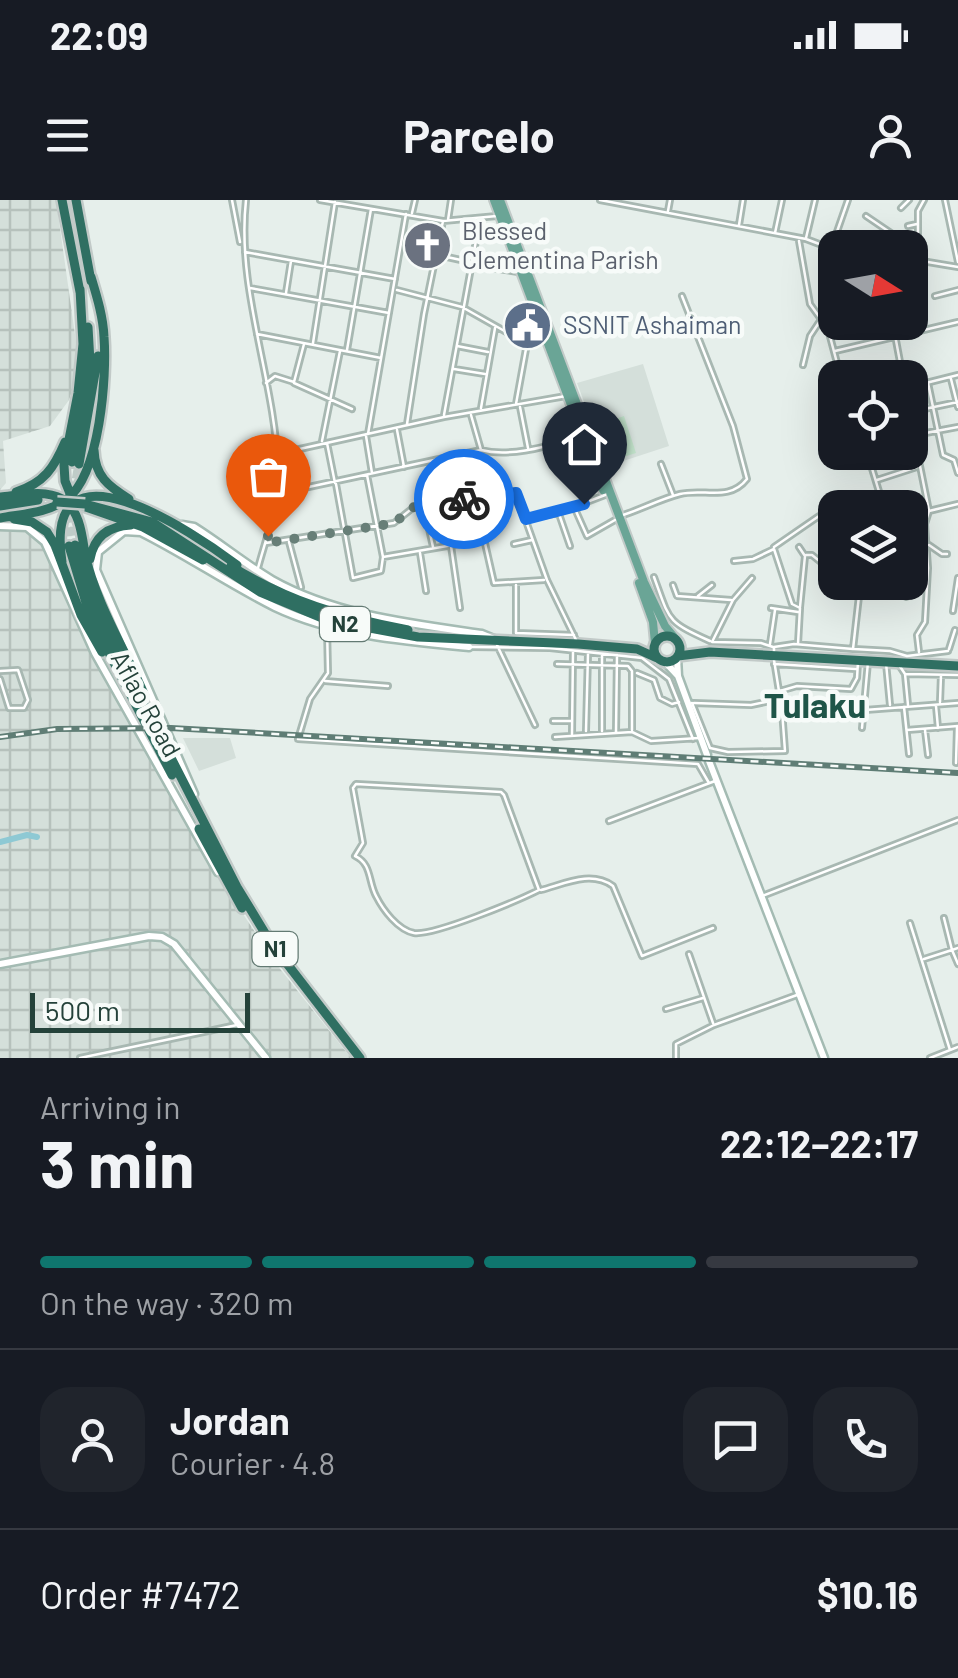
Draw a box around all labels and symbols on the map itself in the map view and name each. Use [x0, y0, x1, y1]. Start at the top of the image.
place label: Blessed Clementina Parish [462, 215, 659, 274]
church icon: Blessed Clementina Parish [401, 219, 453, 271]
north arrow [818, 230, 928, 340]
public building icon: SSNIT Ashaiman [502, 299, 554, 351]
place label: SSNIT Ashaiman [563, 309, 742, 339]
pin [542, 402, 627, 505]
pin [226, 434, 311, 537]
courier [414, 449, 514, 549]
road number: N2 [320, 607, 370, 641]
street label: Aflao Road [106, 645, 188, 762]
district label: Tulaku [764, 683, 866, 725]
road number: N1 [252, 932, 298, 966]
scale bar [30, 988, 250, 1033]

